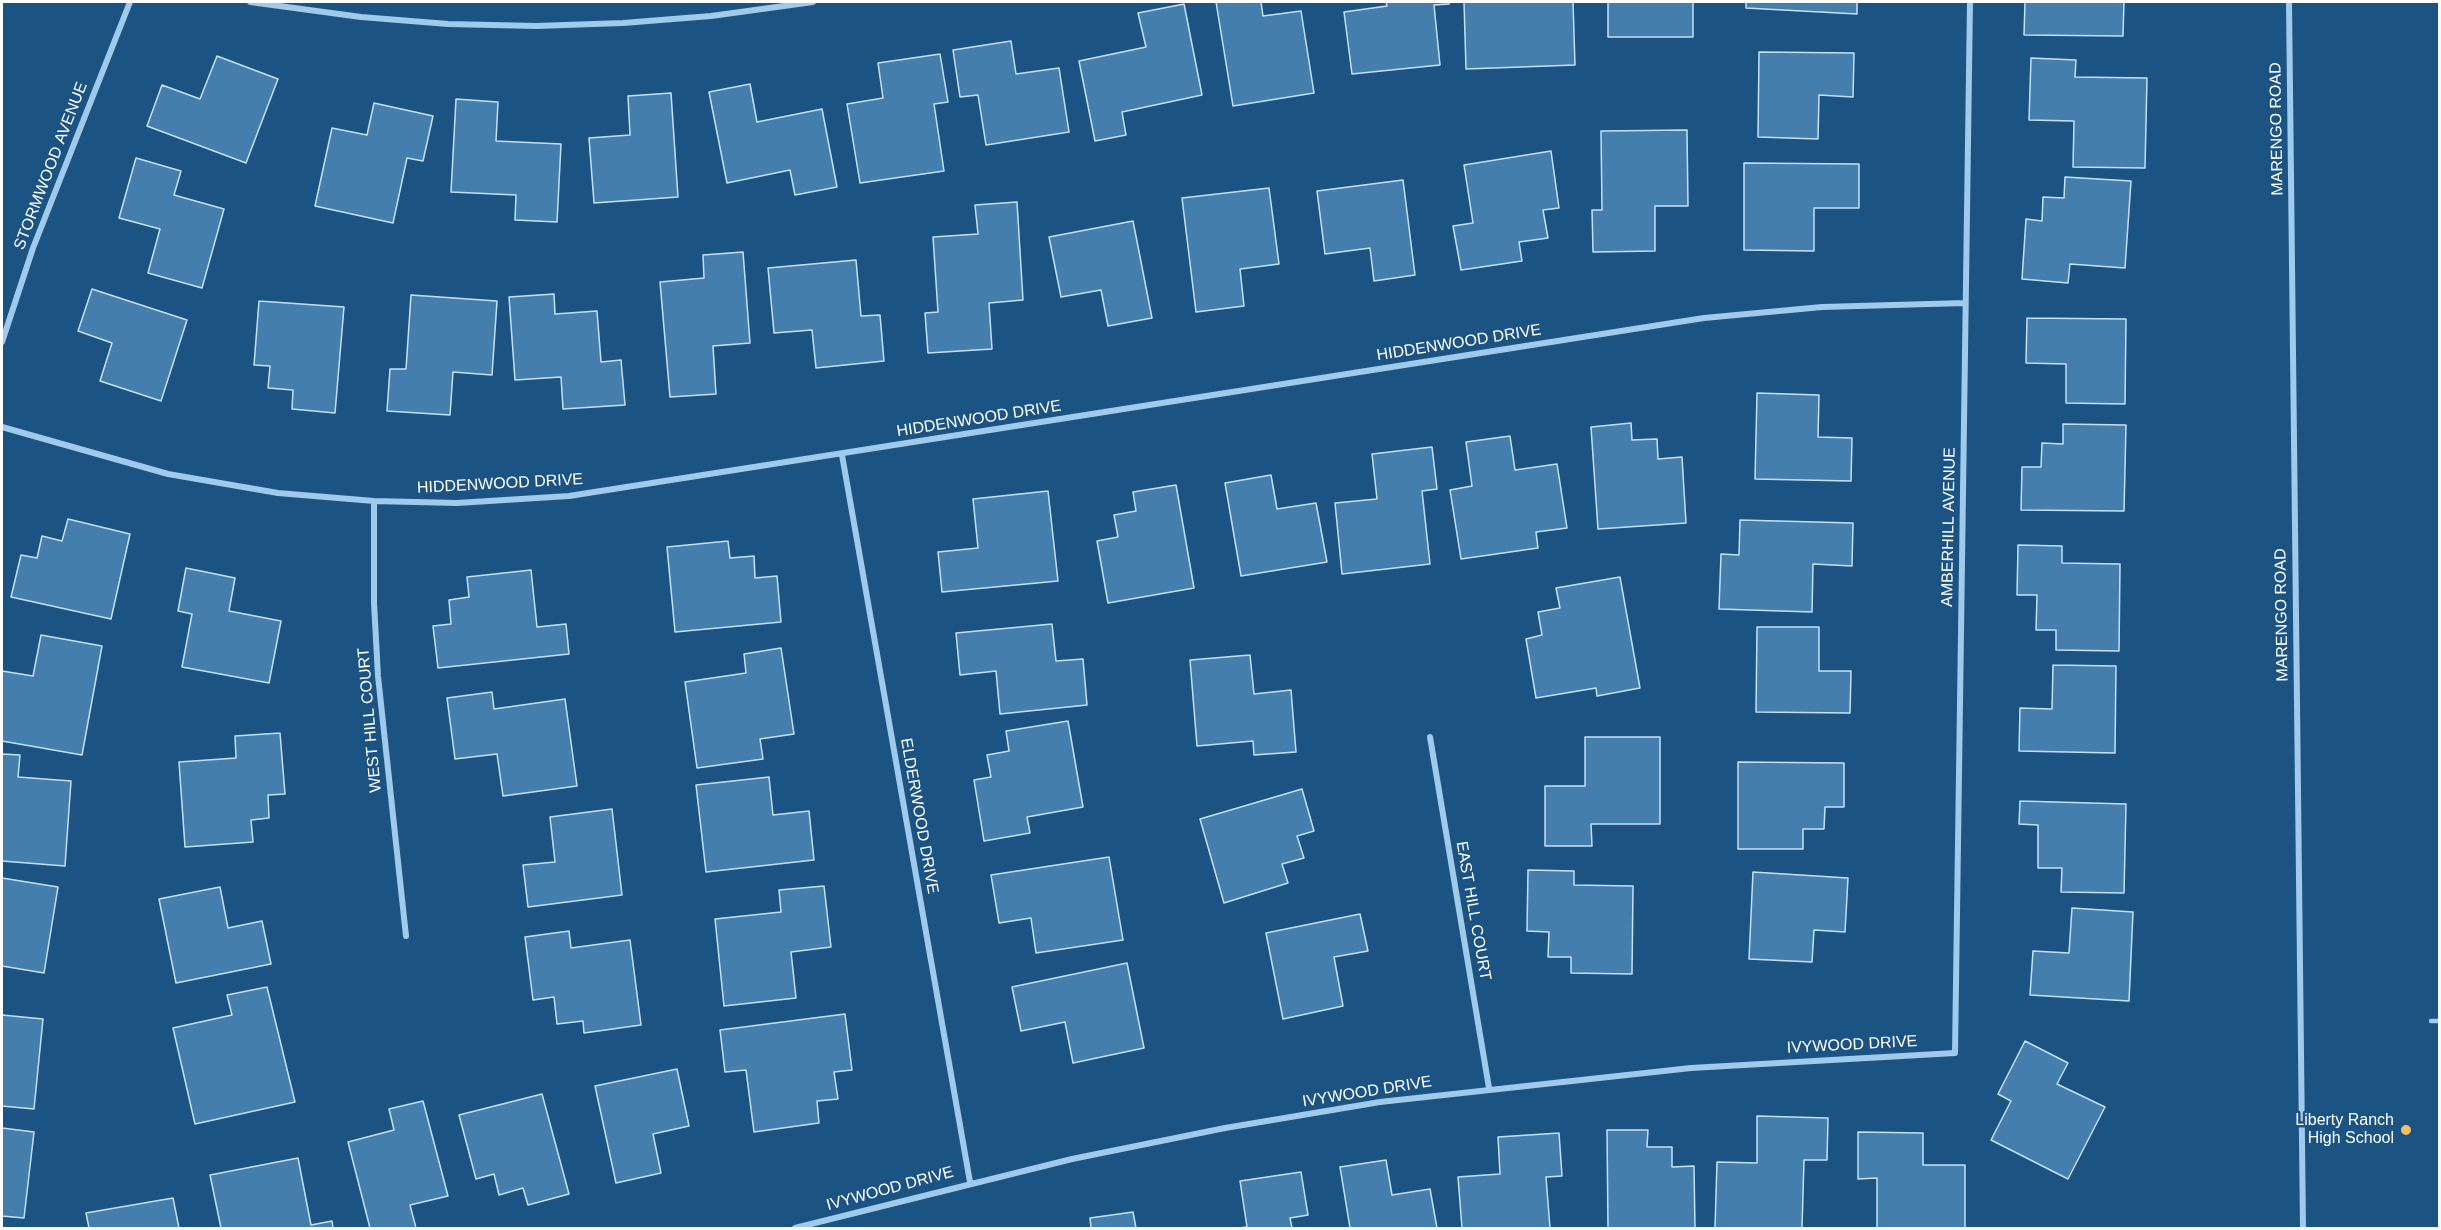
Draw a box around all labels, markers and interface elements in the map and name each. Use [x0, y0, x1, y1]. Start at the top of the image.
street label: MARENGO ROAD [2266, 62, 2288, 196]
street label: STORMWOOD AVENUE [10, 79, 92, 253]
street label: HIDDENWOOD DRIVE [1375, 321, 1543, 365]
street label: HIDDENWOOD DRIVE [895, 397, 1063, 441]
street label: AMBERHILL AVENUE [1938, 447, 1960, 607]
street label: HIDDENWOOD DRIVE [416, 470, 584, 498]
street label: MARENGO ROAD [2271, 548, 2293, 682]
street label: WEST HILL COURT [354, 647, 386, 793]
street label: ELDERWOOD DRIVE [896, 737, 942, 895]
street label: EAST HILL COURT [1451, 840, 1495, 982]
street label: IVYWOOD DRIVE [1786, 1032, 1918, 1058]
street label: IVYWOOD DRIVE [1301, 1072, 1433, 1112]
place label: Liberty Ranch High School [2295, 1111, 2394, 1149]
marker: Liberty Ranch High School [2399, 1123, 2413, 1137]
street label: IVYWOOD DRIVE [824, 1163, 956, 1215]

